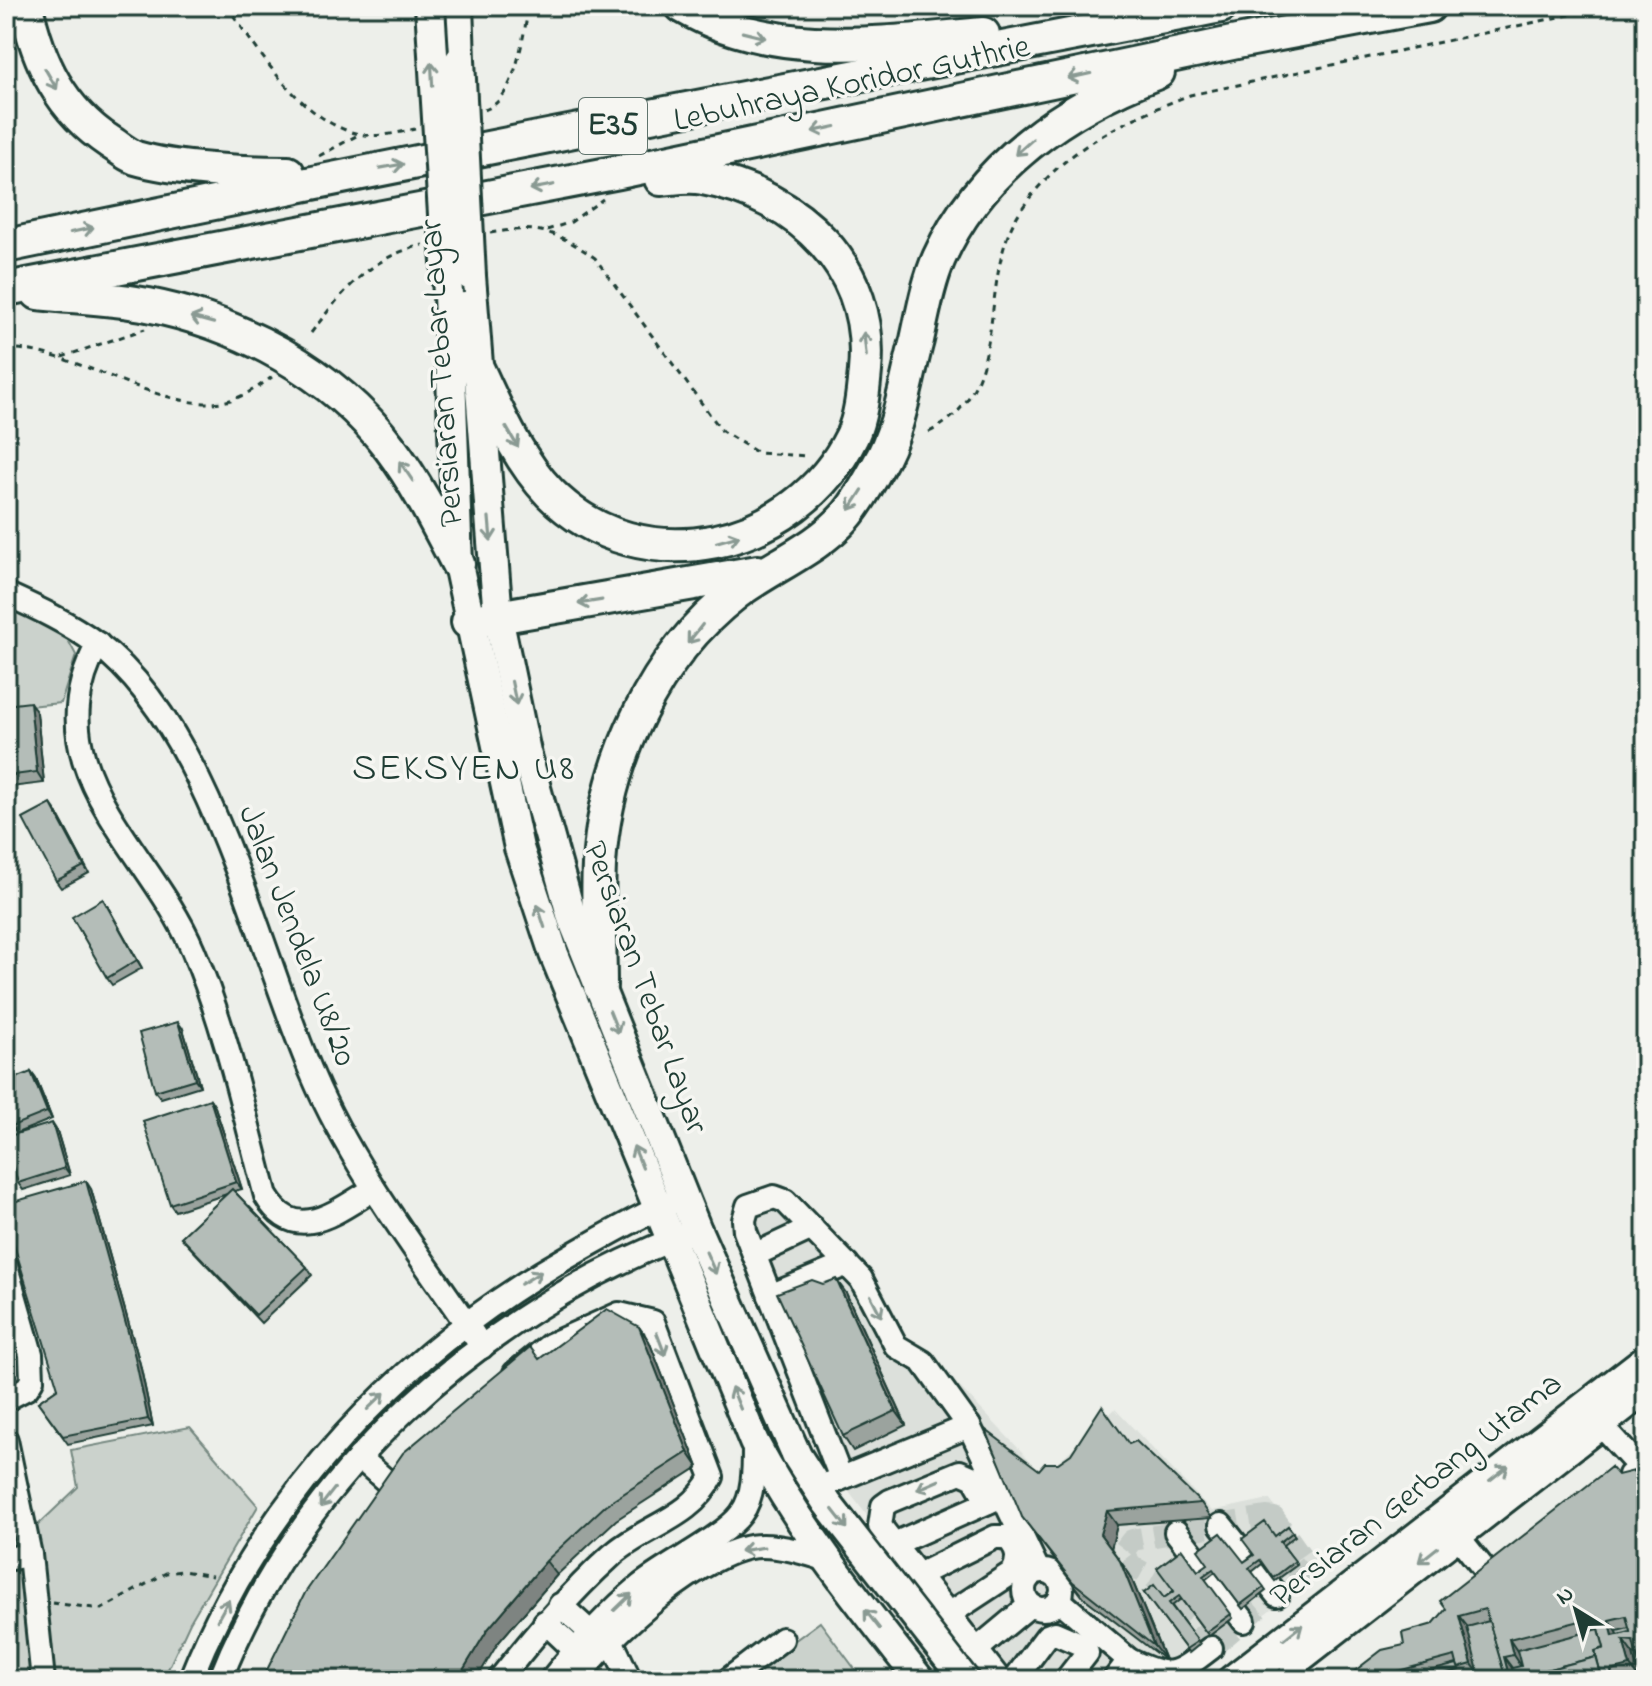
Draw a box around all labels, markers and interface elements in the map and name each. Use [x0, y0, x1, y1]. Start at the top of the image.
street label: Lebuhraya Koridor Guthrie [669, 23, 1035, 147]
one-way arrow [740, 28, 766, 43]
one-way arrow [424, 61, 439, 88]
one-way arrow [43, 67, 59, 90]
one-way arrow [1066, 69, 1092, 84]
road number: E35 [579, 98, 647, 154]
one-way arrow [812, 122, 837, 137]
one-way arrow [1014, 138, 1034, 156]
one-way arrow [379, 158, 404, 173]
one-way arrow [530, 180, 555, 195]
street label: Persiaran Tebar Layar [407, 217, 479, 528]
one-way arrow [69, 222, 95, 237]
one-way arrow [189, 312, 215, 327]
one-way arrow [857, 331, 872, 358]
one-way arrow [504, 425, 520, 448]
one-way arrow [398, 461, 414, 483]
one-way arrow [848, 488, 864, 511]
one-way arrow [483, 515, 498, 542]
one-way arrow [714, 531, 740, 546]
one-way arrow [578, 595, 603, 610]
one-way arrow [686, 623, 704, 644]
one-way arrow [507, 680, 522, 705]
district label: SEKSYEN U8 [352, 742, 576, 798]
street label: Jalan Jendela U8/20 [223, 798, 369, 1074]
street label: Persiaran Tebar Layar [568, 835, 720, 1142]
one-way arrow [533, 904, 548, 929]
one-way arrow [608, 1009, 622, 1034]
one-way arrow [630, 1145, 644, 1170]
one-way arrow [704, 1251, 719, 1275]
one-way arrow [519, 1270, 542, 1286]
one-way arrow [869, 1293, 884, 1317]
one-way arrow [655, 1331, 669, 1356]
street label: Persiaran Gerbang Utama [1260, 1361, 1574, 1621]
one-way arrow [728, 1386, 742, 1411]
one-way arrow [365, 1392, 385, 1410]
one-way arrow [1488, 1464, 1509, 1481]
one-way arrow [917, 1479, 941, 1494]
one-way arrow [318, 1487, 335, 1508]
one-way arrow [831, 1508, 849, 1529]
one-way arrow [739, 1542, 765, 1557]
one-way arrow [1418, 1547, 1439, 1564]
north arrow [1536, 1570, 1616, 1650]
text: N [1550, 1579, 1581, 1614]
one-way arrow [613, 1593, 632, 1612]
one-way arrow [216, 1598, 231, 1622]
one-way arrow [863, 1608, 880, 1630]
one-way arrow [1282, 1624, 1304, 1641]

